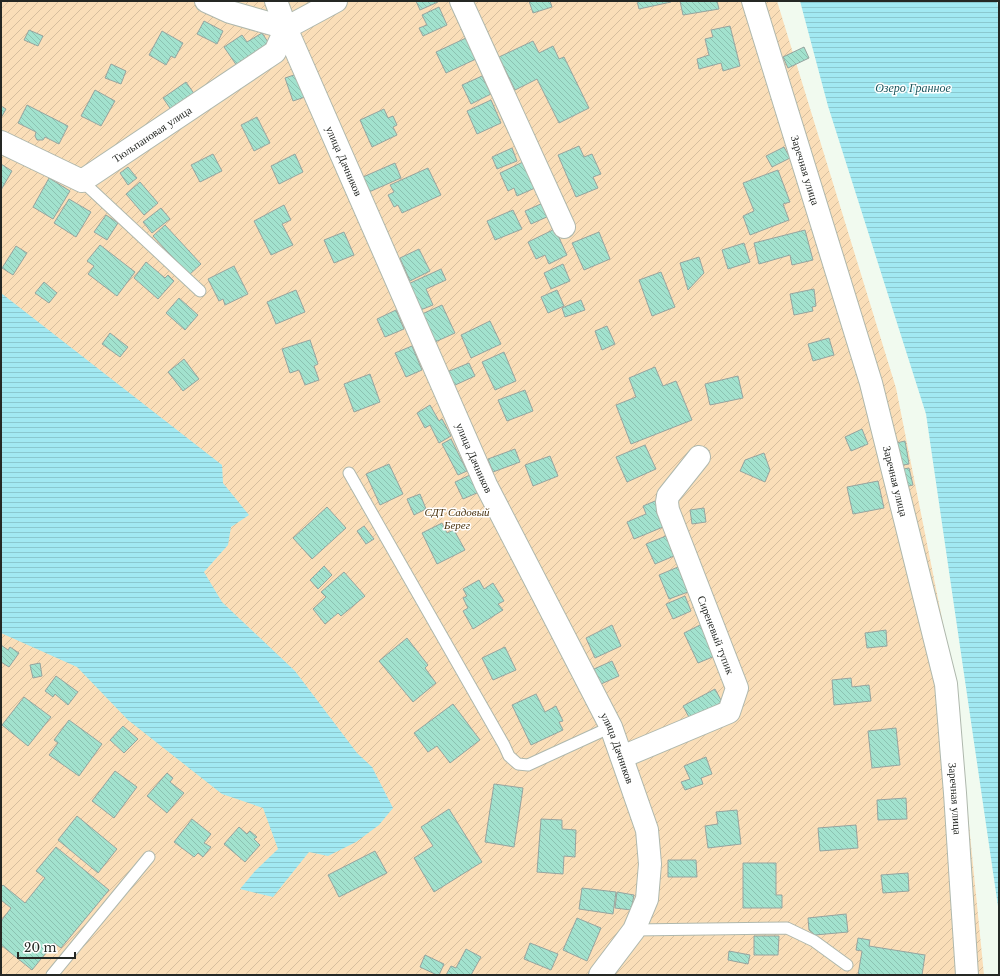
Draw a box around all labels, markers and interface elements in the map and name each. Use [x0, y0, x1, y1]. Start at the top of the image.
water label: Озеро Гранное [875, 80, 952, 95]
street label: Тюльпановая улица [110, 103, 194, 166]
street label: улица Дачников [323, 124, 366, 198]
street label: Заречная улица [788, 134, 823, 207]
street label: улица Дачников [453, 421, 496, 495]
street label: Заречная улица [880, 444, 911, 518]
park label: СДТ Садовый Берег [424, 505, 490, 532]
street label: Сиреневый тупик [695, 594, 738, 677]
street label: улица Дачников [598, 710, 637, 786]
street label: Заречная улица [946, 762, 965, 835]
scale bar [18, 934, 75, 960]
text: 20 m [24, 940, 56, 955]

